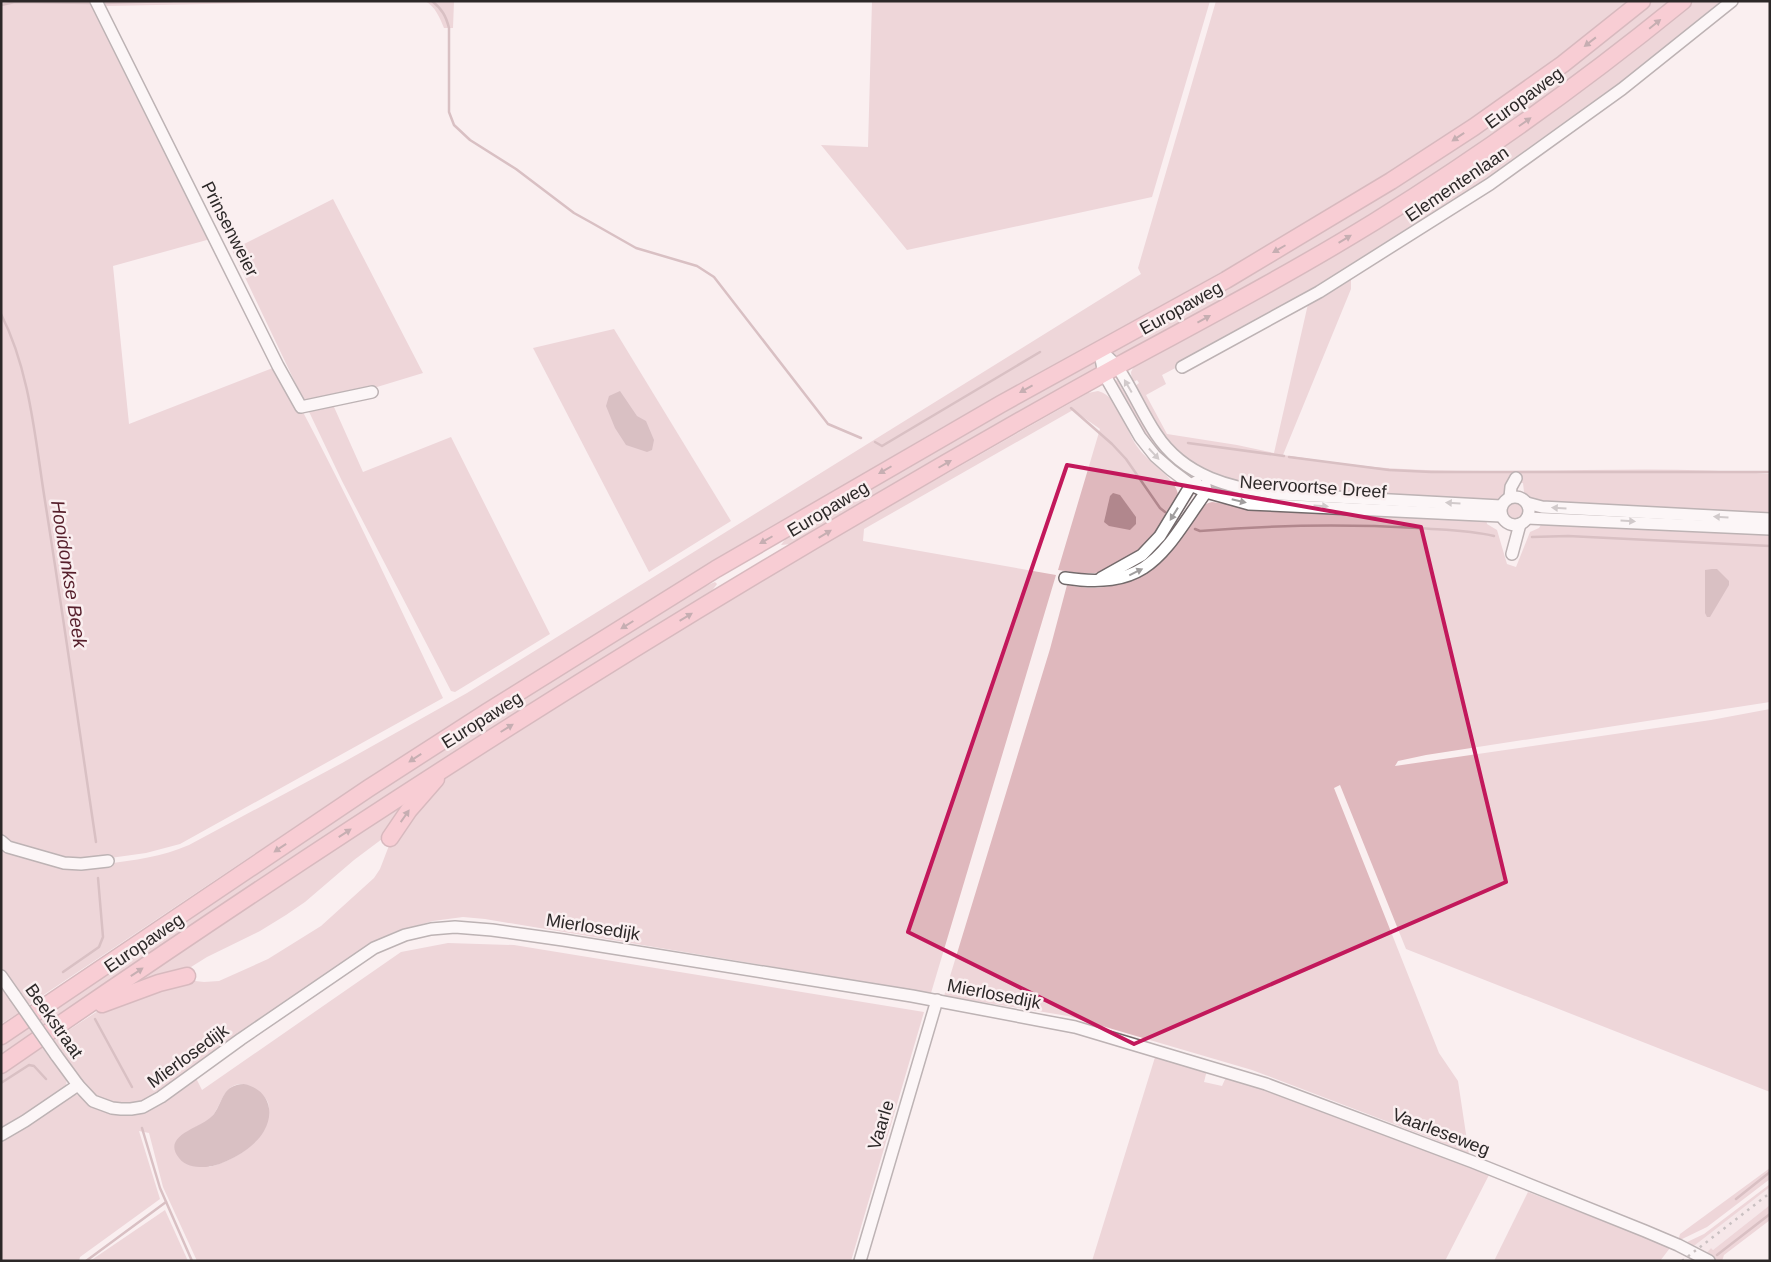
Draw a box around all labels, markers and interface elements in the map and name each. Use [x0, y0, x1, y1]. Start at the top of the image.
one-way arrow [1648, 19, 1661, 30]
one-way arrow [1584, 37, 1597, 48]
street label: Europaweg [1481, 63, 1567, 133]
one-way arrow [1519, 117, 1532, 127]
one-way arrow [1452, 133, 1465, 142]
street label: Elementenlaan [1402, 142, 1512, 226]
street label: Prinsenweier [197, 178, 263, 280]
one-way arrow [1339, 234, 1352, 243]
one-way arrow [1272, 244, 1285, 253]
street label: Europaweg [1136, 277, 1226, 339]
one-way arrow [1196, 315, 1211, 323]
one-way arrow [1124, 378, 1132, 393]
one-way arrow [1019, 385, 1033, 394]
one-way arrow [1148, 448, 1160, 460]
one-way arrow [939, 459, 952, 468]
one-way arrow [878, 466, 892, 474]
street label: Neervoortse Dreef [1239, 472, 1388, 502]
street label: Europaweg [784, 477, 872, 541]
one-way arrow [1231, 497, 1246, 505]
water label: Hooidonkse Beek [47, 499, 91, 651]
one-way arrow [1444, 499, 1460, 507]
one-way arrow [1313, 503, 1329, 511]
one-way arrow [1551, 504, 1567, 512]
one-way arrow [1170, 507, 1179, 520]
one-way arrow [1713, 512, 1729, 520]
one-way arrow [1620, 518, 1636, 526]
one-way arrow [819, 529, 832, 538]
one-way arrow [759, 536, 772, 545]
one-way arrow [1129, 568, 1143, 576]
one-way arrow [679, 613, 692, 622]
one-way arrow [620, 620, 633, 629]
street label: Europaweg [438, 687, 526, 753]
one-way arrow [500, 723, 513, 733]
one-way arrow [409, 753, 422, 763]
one-way arrow [400, 809, 410, 823]
one-way arrow [338, 828, 351, 838]
one-way arrow [273, 843, 286, 852]
street label: Europaweg [101, 909, 187, 977]
street label: Mierlosedijk [545, 910, 642, 944]
one-way arrow [130, 967, 143, 977]
street label: Mierlosedijk [945, 975, 1044, 1013]
street label: Beekstraat [21, 980, 87, 1062]
street label: Mierlosedijk [144, 1019, 233, 1092]
street label: Vaarle [864, 1098, 898, 1152]
street label: Vaarleseweg [1389, 1104, 1493, 1160]

